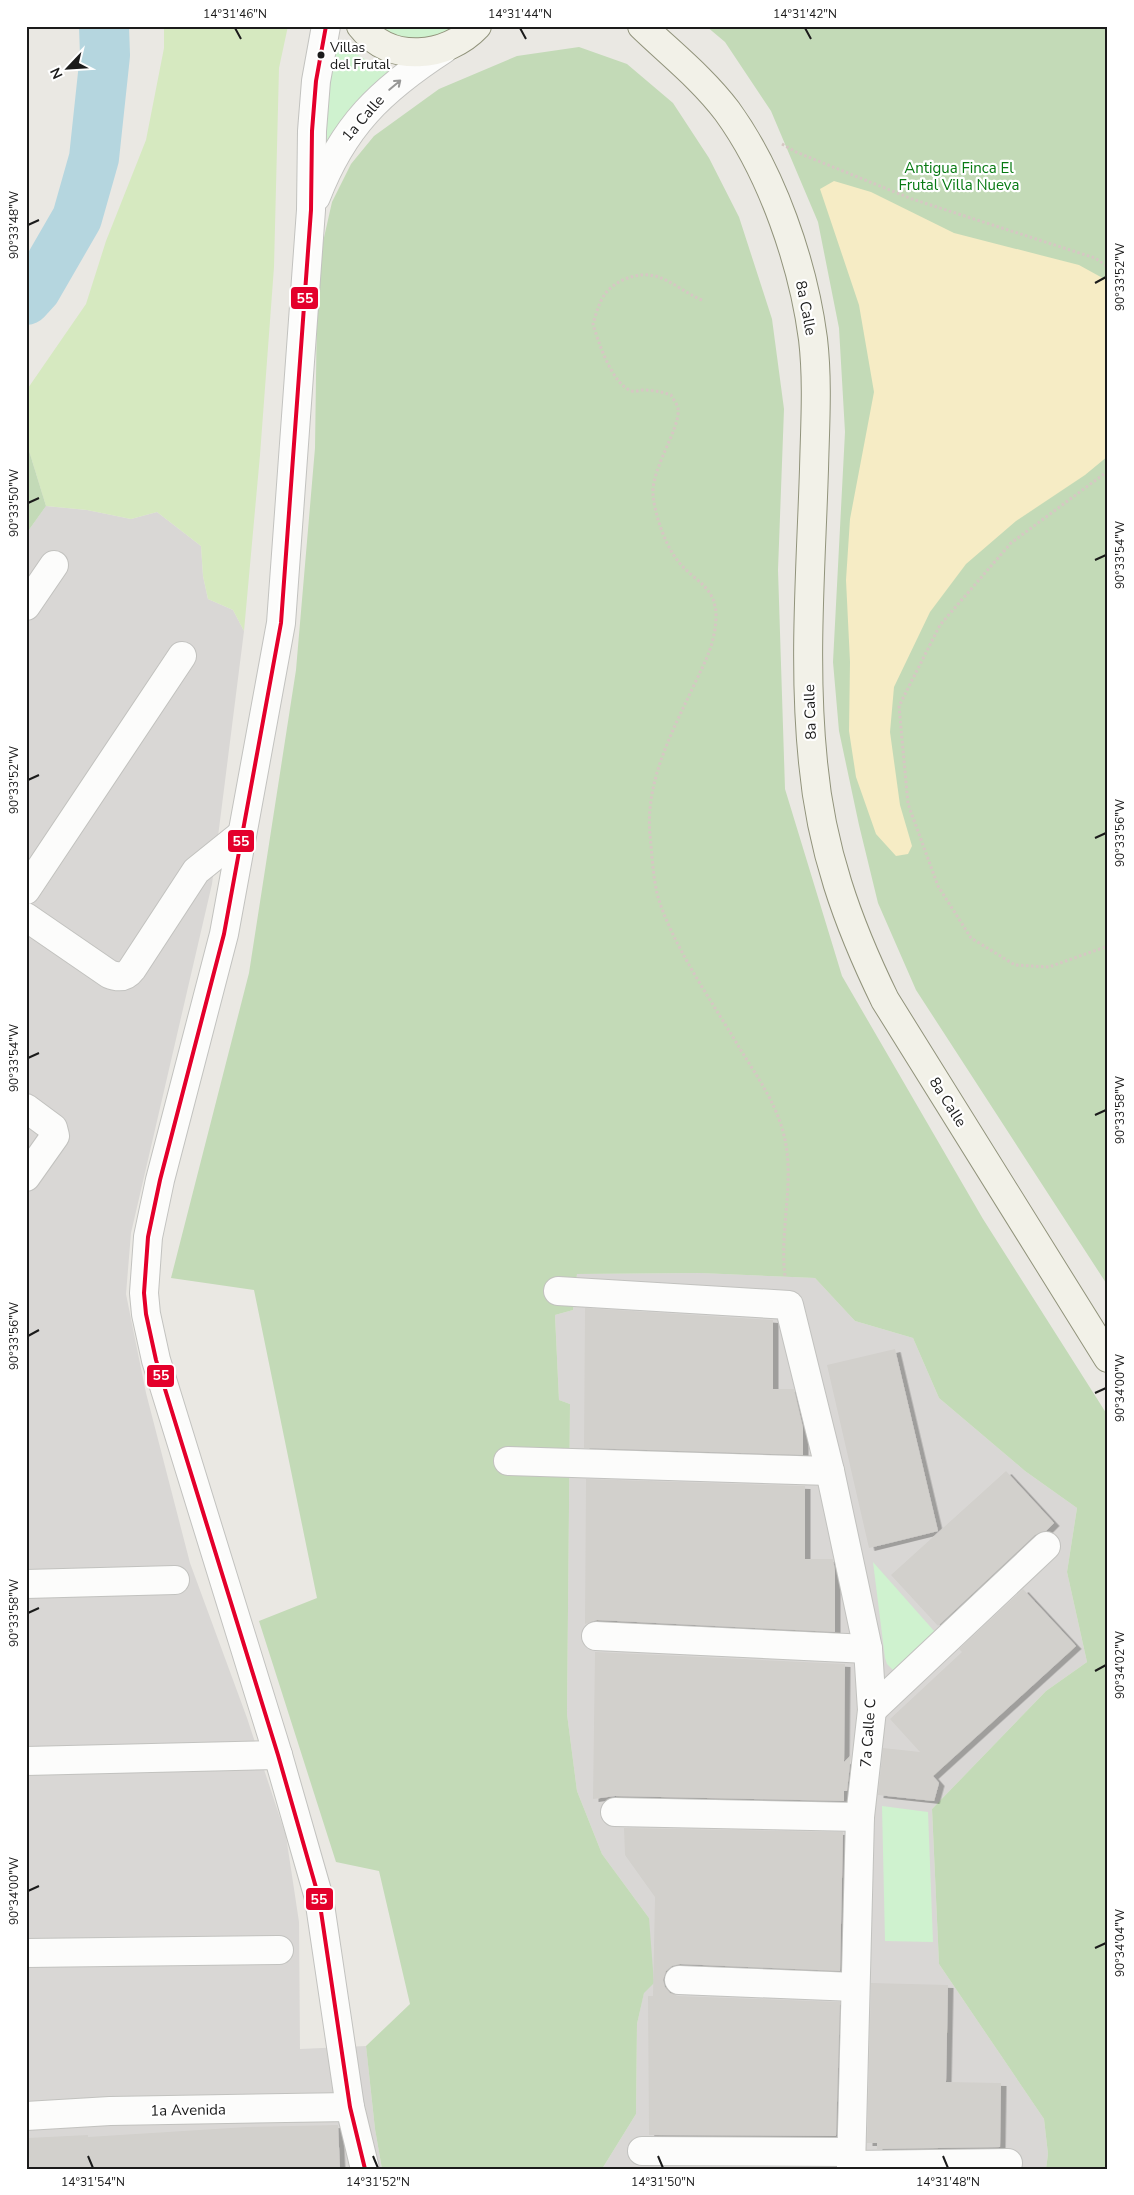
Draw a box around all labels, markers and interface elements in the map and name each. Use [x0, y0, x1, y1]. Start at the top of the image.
text: 14°31'46"N [203, 6, 267, 22]
text: 14°31'44"N [488, 6, 552, 22]
text: 14°31'42"N [773, 6, 837, 22]
place label: Villas del Frutal [329, 38, 391, 74]
north arrow [42, 42, 92, 92]
marker: Villas del Frutal [316, 50, 326, 60]
text: N [46, 65, 67, 82]
one-way arrow [389, 79, 402, 90]
street label: 1a Calle [337, 91, 389, 145]
park label: Antigua Finca El Frutal Villa Nueva [899, 158, 1019, 195]
text: 90°33'48"W [6, 191, 22, 259]
text: 90°33'52"W [1112, 243, 1128, 311]
street label: 8a Calle [791, 279, 821, 337]
line badge: 55 [290, 286, 319, 310]
text: 55 [297, 289, 313, 308]
text: 90°33'50"W [6, 469, 22, 537]
text: 90°33'54"W [1112, 521, 1128, 589]
street label: 8a Calle [799, 684, 821, 740]
text: 90°33'52"W [6, 746, 22, 814]
text: 90°33'56"W [1112, 799, 1128, 867]
line badge: 55 [227, 829, 255, 853]
text: 55 [233, 832, 249, 851]
text: 90°33'54"W [6, 1024, 22, 1092]
street label: 8a Calle [925, 1073, 971, 1131]
text: 90°33'58"W [1112, 1076, 1128, 1144]
text: 90°33'56"W [6, 1302, 22, 1370]
text: 90°34'00"W [1112, 1354, 1128, 1422]
line badge: 55 [146, 1364, 175, 1388]
text: 55 [153, 1366, 169, 1385]
text: 90°33'58"W [6, 1579, 22, 1647]
text: 90°34'02"W [1112, 1631, 1128, 1699]
street label: 7a Calle C [856, 1698, 880, 1768]
text: 90°34'00"W [6, 1857, 22, 1925]
line badge: 55 [305, 1887, 334, 1911]
text: 55 [311, 1890, 327, 1909]
text: 90°34'04"W [1112, 1909, 1128, 1977]
street label: 1a Avenida [150, 2099, 226, 2121]
text: 14°31'54"N [61, 2174, 125, 2190]
text: 14°31'52"N [346, 2174, 410, 2190]
text: 14°31'50"N [631, 2174, 695, 2190]
text: 14°31'48"N [916, 2174, 980, 2190]

